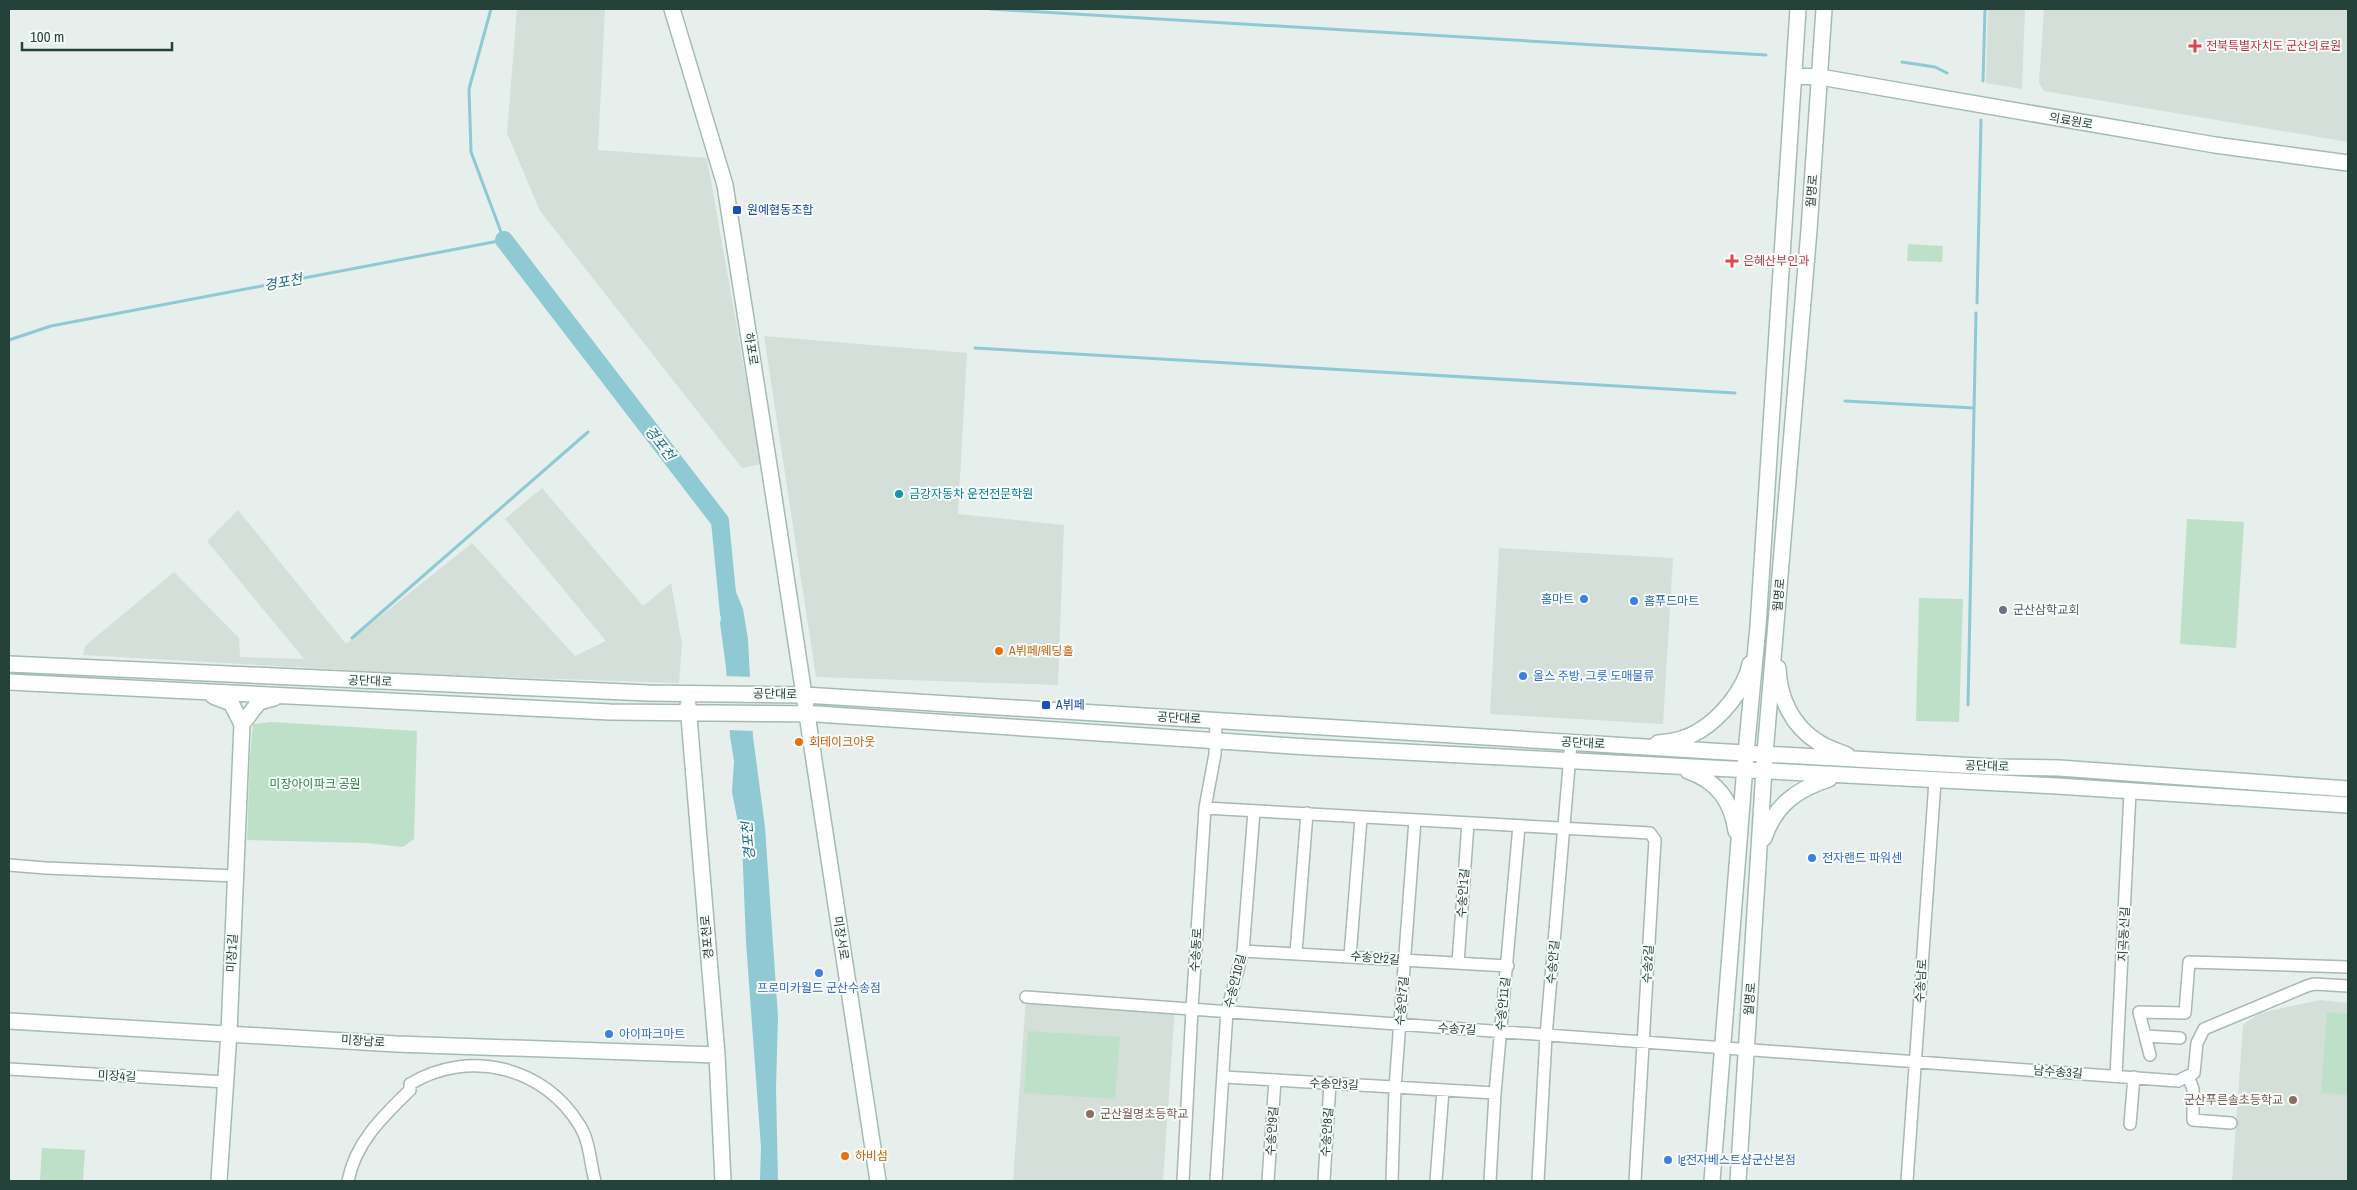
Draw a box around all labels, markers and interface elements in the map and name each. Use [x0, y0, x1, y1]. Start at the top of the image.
scale bar [22, 20, 172, 52]
text: 100 m [30, 26, 64, 47]
place label: 전북특별자치도 군산의료원 [2206, 38, 2341, 54]
marker: 전북특별자치도 군산의료원 [2188, 39, 2202, 53]
street label: 의료원로 [2048, 109, 2094, 133]
street label: 월명로 [1803, 174, 1821, 208]
place label: 원예협동조합 [747, 202, 813, 218]
marker: 원예협동조합 [731, 204, 743, 216]
place label: 은혜산부인과 [1743, 253, 1809, 269]
marker: 은혜산부인과 [1725, 254, 1739, 268]
water label: 경포천 [262, 269, 305, 295]
street label: 하포로 [741, 331, 761, 367]
water label: 경포천 [641, 422, 680, 465]
place label: 금강자동차 운전전문학원 [909, 486, 1033, 502]
marker: 금강자동차 운전전문학원 [893, 488, 905, 500]
street label: 월명로 [1770, 578, 1788, 612]
place label: 홈마트 [1541, 591, 1574, 607]
marker: 홈마트 [1578, 593, 1590, 605]
place label: 홈푸드마트 [1644, 593, 1699, 609]
marker: 홈푸드마트 [1628, 595, 1640, 607]
place label: 군산삼학교회 [2013, 602, 2079, 618]
marker: 군산삼학교회 [1997, 604, 2009, 616]
place label: A뷔페/웨딩홀 [1008, 643, 1074, 659]
marker: A뷔페/웨딩홀 [993, 645, 1005, 657]
place label: 올스 주방, 그릇 도매물류 [1533, 668, 1654, 684]
marker: 올스 주방, 그릇 도매물류 [1517, 670, 1529, 682]
street label: 공단대로 [348, 672, 392, 690]
street label: 공단대로 [753, 686, 797, 702]
place label: A뷔페 [1055, 697, 1085, 713]
marker: A뷔페 [1040, 699, 1052, 711]
street label: 공단대로 [1157, 709, 1201, 727]
place label: 회테이크아웃 [809, 734, 875, 750]
street label: 공단대로 [1561, 734, 1605, 752]
marker: 회테이크아웃 [793, 736, 805, 748]
street label: 공단대로 [1965, 757, 2009, 775]
park label: 미장아이파크 공원 [269, 776, 361, 792]
water label: 경포천 [737, 820, 759, 861]
place label: 전자랜드 파워센 [1822, 850, 1902, 866]
marker: 전자랜드 파워센 [1806, 852, 1818, 864]
street label: 수송안1길 [1453, 868, 1473, 918]
street label: 지곡동신길 [2115, 906, 2133, 962]
street label: 경포천로 [697, 914, 717, 960]
street label: 미장서로 [830, 915, 852, 961]
street label: 수송동로 [1186, 927, 1206, 973]
street label: 미장1길 [223, 933, 241, 973]
street label: 수송안길 [1543, 939, 1563, 985]
street label: 수송2길 [1639, 944, 1657, 984]
street label: 수송안2길 [1350, 948, 1400, 968]
street label: 수송안10길 [1221, 952, 1249, 1010]
street label: 수송남로 [1911, 958, 1931, 1004]
marker: 프로미카월드 군산수송점 [813, 967, 825, 979]
street label: 수송안7길 [1392, 976, 1412, 1026]
street label: 수송안11길 [1492, 976, 1514, 1032]
place label: 프로미카월드 군산수송점 [757, 980, 881, 996]
street label: 월명로 [1741, 982, 1759, 1016]
street label: 수송7길 [1437, 1020, 1477, 1038]
place label: 아이파크마트 [619, 1026, 685, 1042]
marker: 아이파크마트 [603, 1028, 615, 1040]
street label: 미장남로 [340, 1031, 386, 1051]
street label: 남수송3길 [2033, 1062, 2083, 1082]
street label: 미장4길 [97, 1067, 137, 1085]
street label: 수송안3길 [1309, 1075, 1359, 1093]
place label: 군산푸른솔초등학교 [2184, 1092, 2283, 1108]
marker: 군산푸른솔초등학교 [2287, 1094, 2299, 1106]
place label: 군산월명초등학교 [1100, 1106, 1188, 1122]
street label: 수송안9길 [1262, 1106, 1282, 1156]
street label: 수송안8길 [1317, 1107, 1337, 1157]
marker: 군산월명초등학교 [1084, 1108, 1096, 1120]
place label: 하비섬 [855, 1148, 888, 1164]
marker: 하비섬 [839, 1150, 851, 1162]
place label: lg전자베스트샵군산본점 [1678, 1152, 1796, 1168]
marker: lg전자베스트샵군산본점 [1662, 1154, 1674, 1166]

